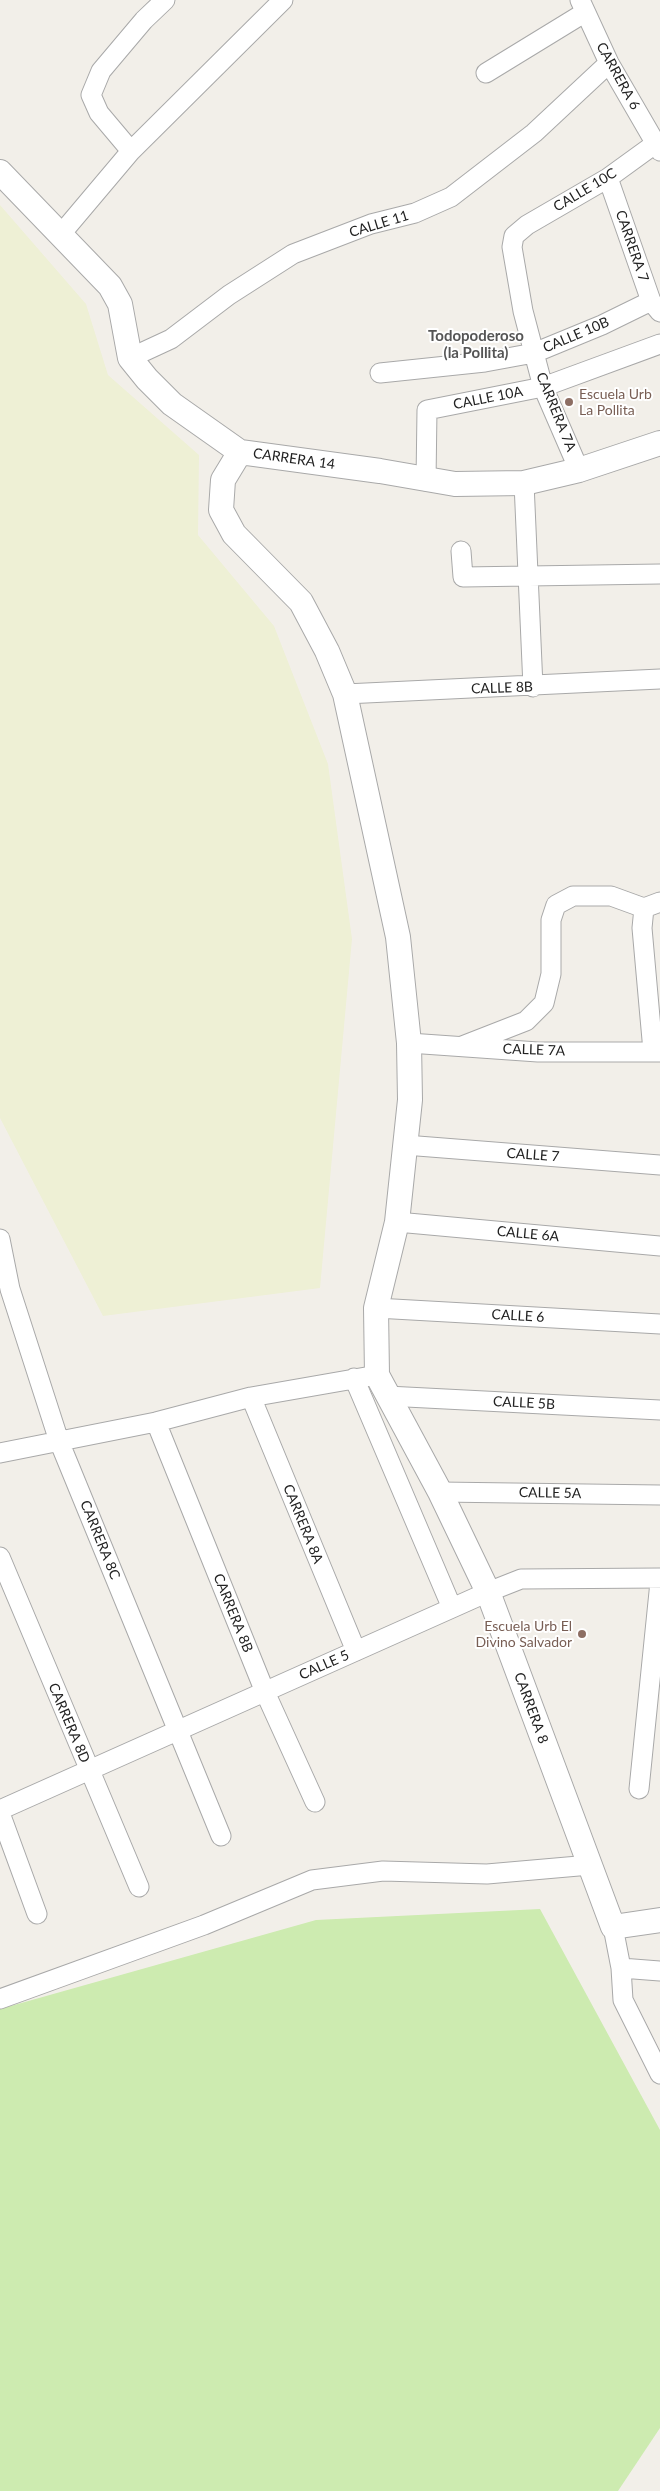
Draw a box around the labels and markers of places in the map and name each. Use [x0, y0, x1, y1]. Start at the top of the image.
place label: Escuela Urb La Pollita [579, 386, 652, 418]
marker: Escuela Urb La Pollita [563, 396, 575, 408]
place label: Escuela Urb El Divino Salvador [476, 1618, 572, 1650]
marker: Escuela Urb El Divino Salvador [576, 1628, 588, 1640]

